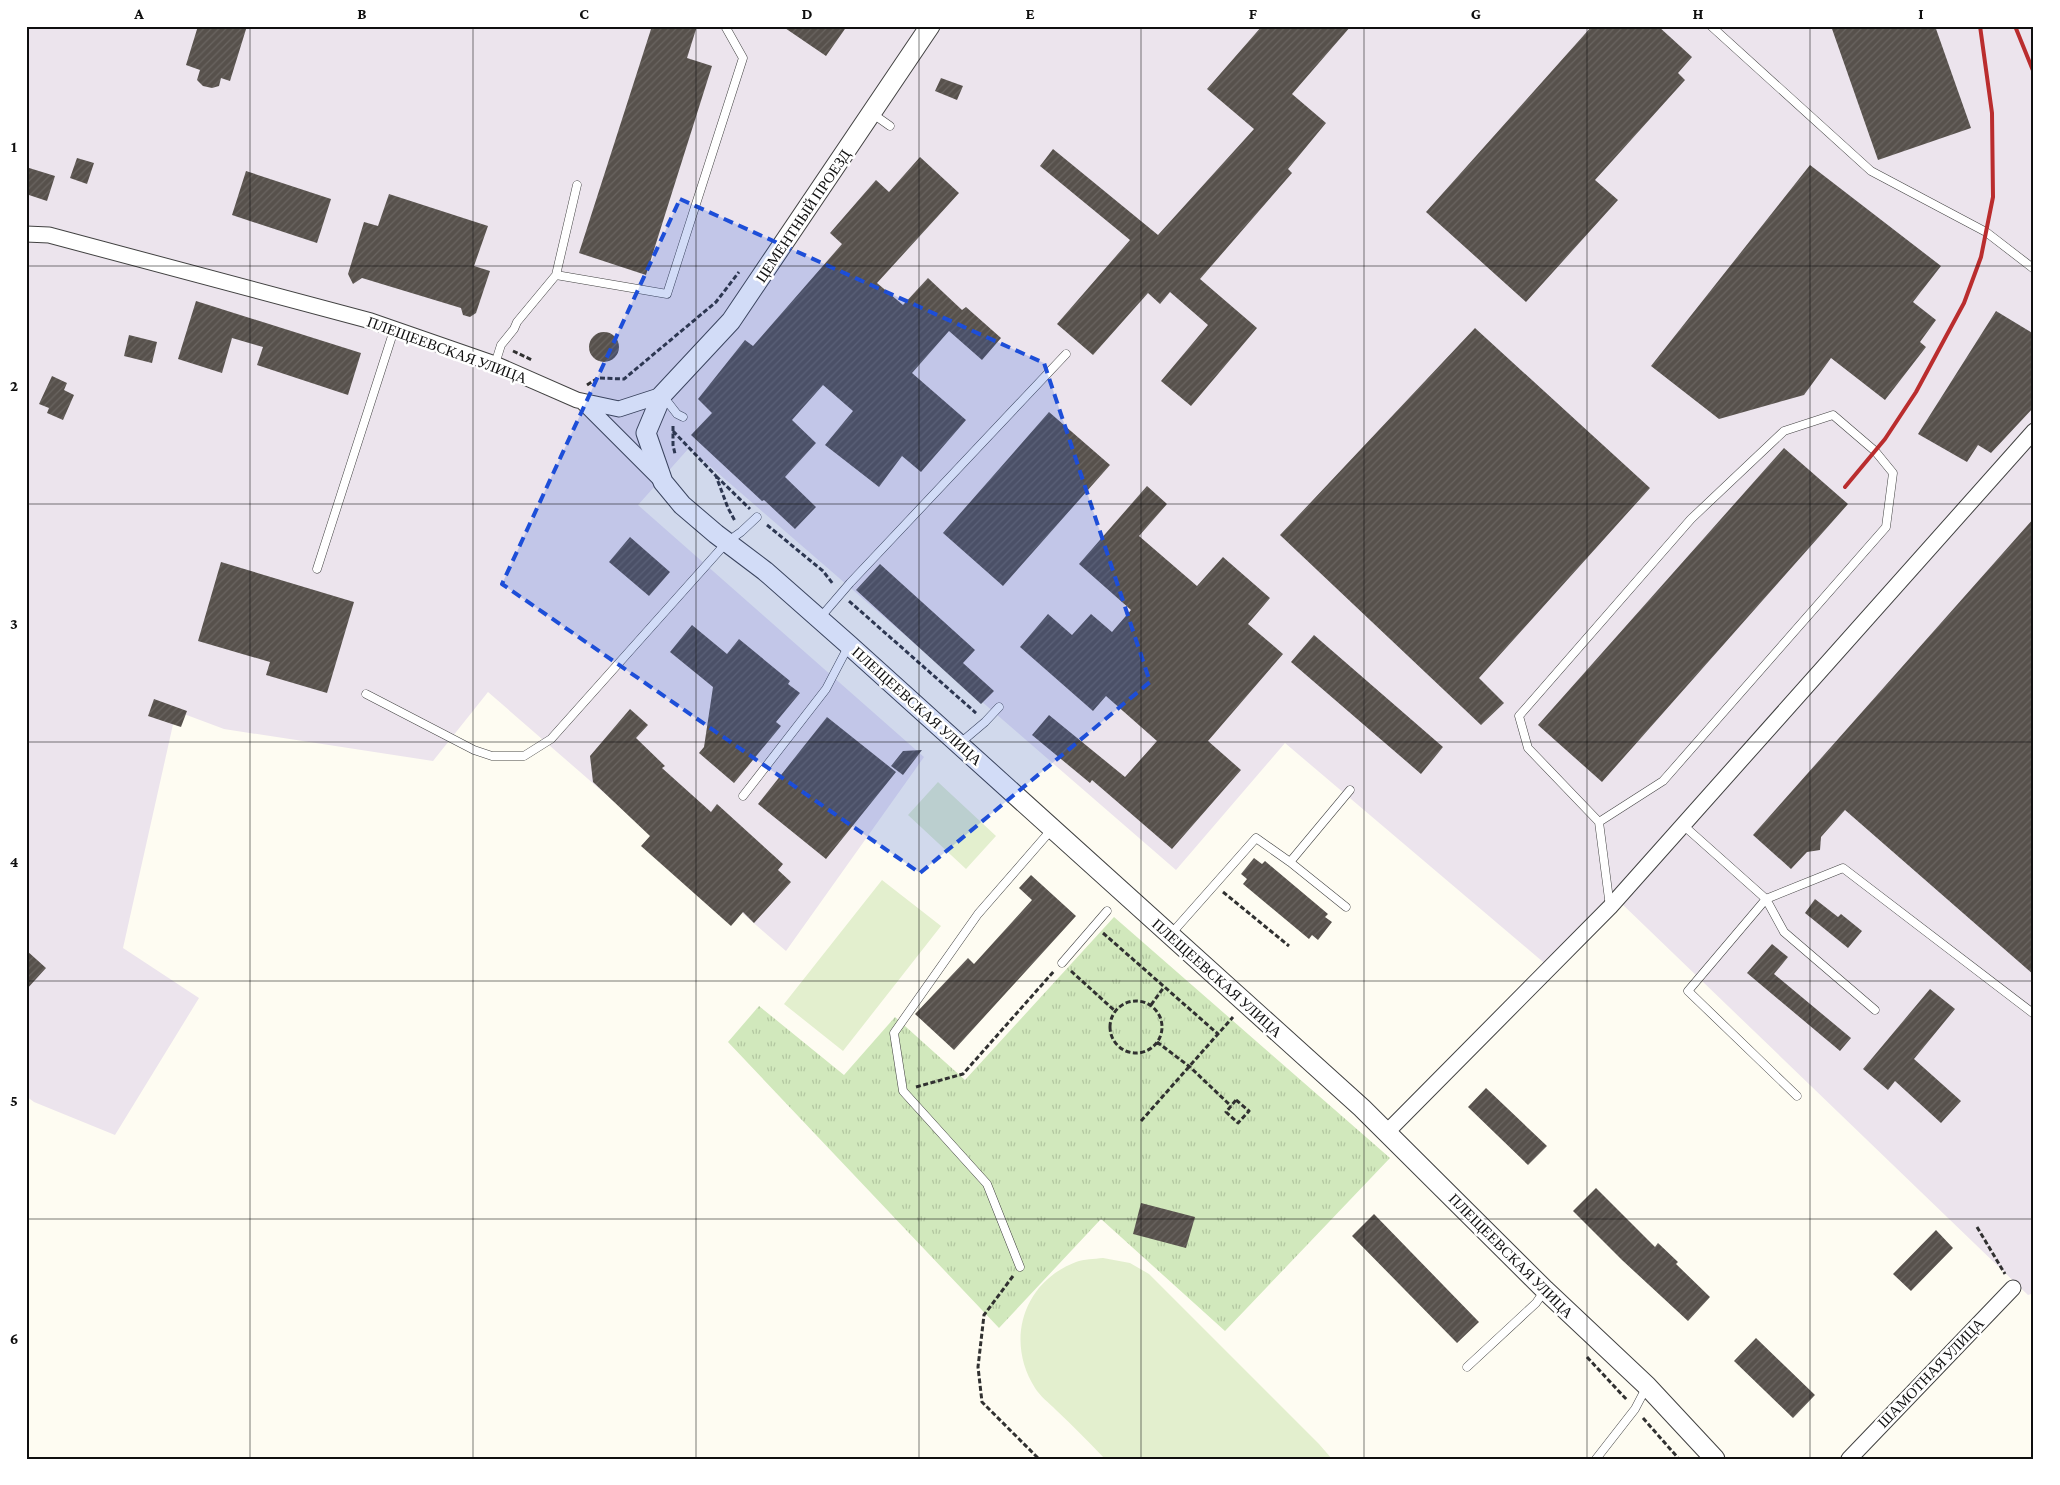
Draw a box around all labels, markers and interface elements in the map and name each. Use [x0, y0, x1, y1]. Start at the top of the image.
text: A [133, 5, 144, 22]
text: B [357, 5, 367, 22]
text: C [579, 5, 589, 22]
text: D [801, 5, 813, 22]
text: E [1025, 5, 1035, 22]
text: F [1249, 5, 1258, 22]
text: G [1471, 5, 1481, 22]
text: H [1693, 5, 1704, 22]
text: I [1918, 5, 1924, 22]
text: 1 [11, 138, 17, 155]
street label: ЦЕМЕНТНЫЙ ПРОЕЗД [753, 147, 853, 285]
street label: ПЛЕЩЕЕВСКАЯ УЛИЦА [365, 314, 529, 386]
text: 2 [10, 377, 18, 394]
text: 3 [10, 615, 18, 632]
street label: ПЛЕЩЕЕВСКАЯ УЛИЦА [849, 644, 985, 769]
text: 4 [10, 853, 19, 870]
street label: ПЛЕЩЕЕВСКАЯ УЛИЦА [1149, 916, 1285, 1041]
text: 5 [10, 1092, 18, 1109]
street label: ПЛЕЩЕЕВСКАЯ УЛИЦА [1446, 1191, 1576, 1321]
street label: ШАМОТНАЯ УЛИЦА [1875, 1315, 1987, 1431]
text: 6 [10, 1330, 18, 1347]

